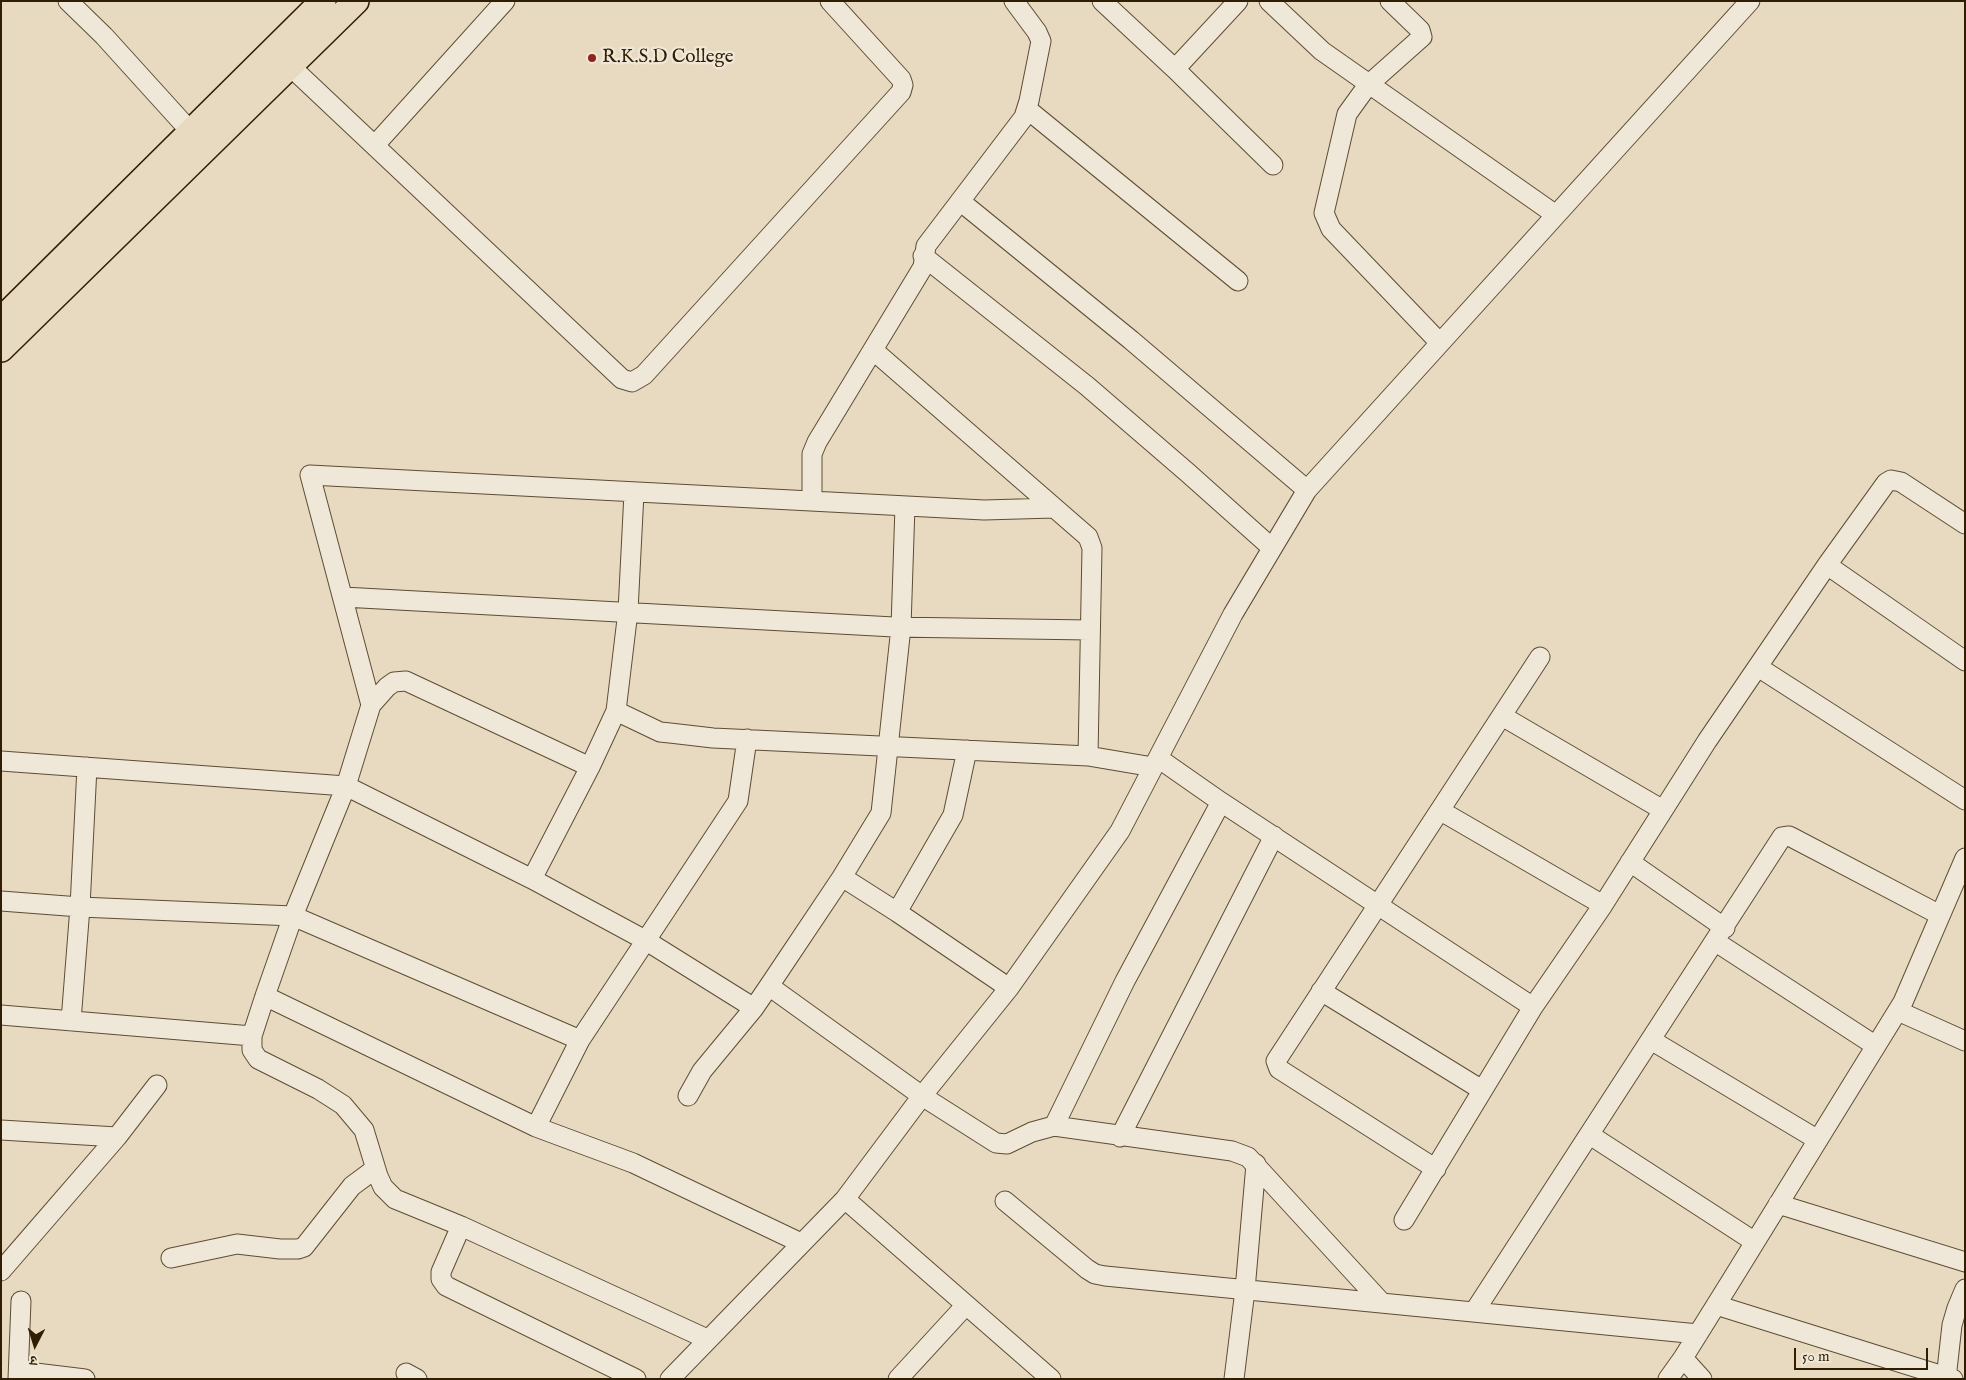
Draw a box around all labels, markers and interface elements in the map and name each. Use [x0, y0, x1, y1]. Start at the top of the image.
place label: R.K.S.D College [602, 47, 734, 69]
marker: R.K.S.D College [586, 52, 598, 64]
north arrow [10, 1320, 60, 1370]
scale bar [1796, 1338, 1930, 1370]
text: 50 m [1802, 1347, 1830, 1366]
text: उ [29, 1351, 38, 1369]

